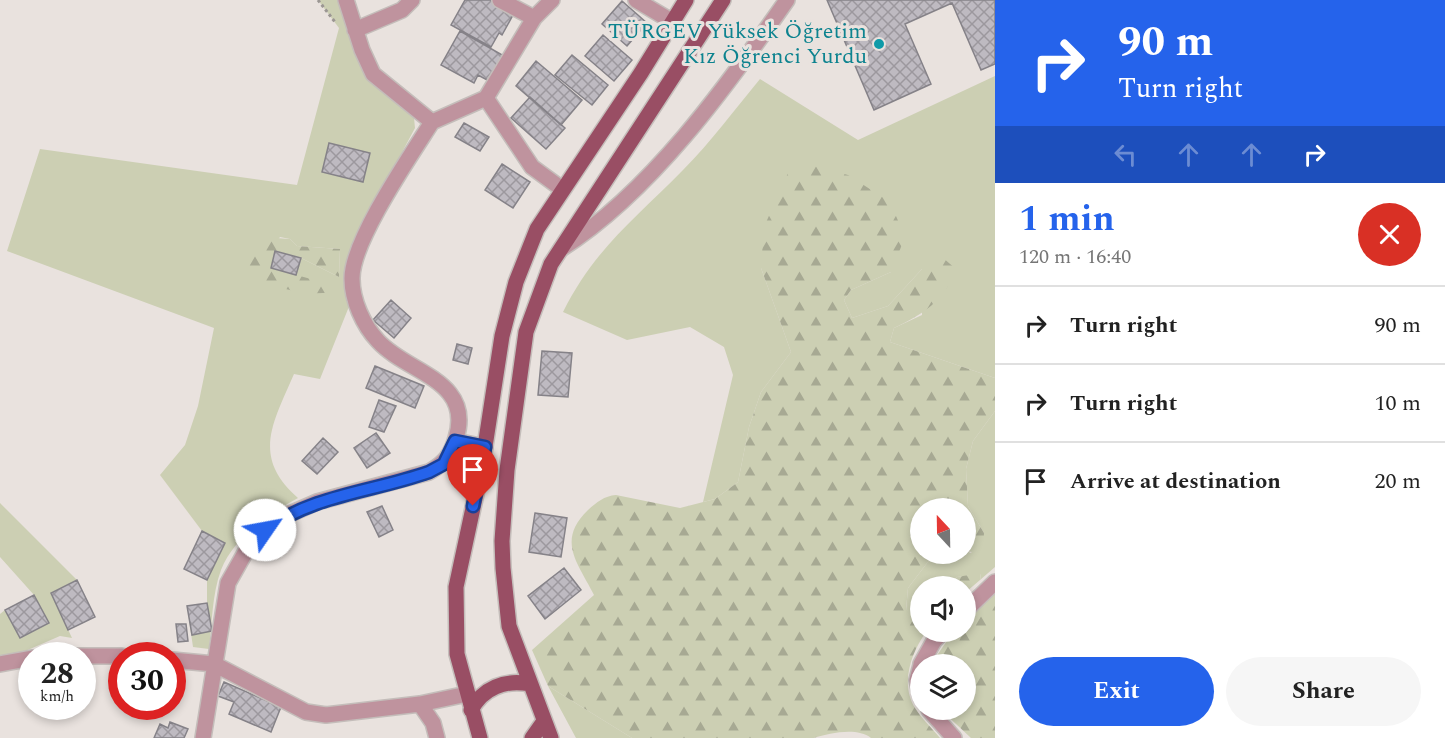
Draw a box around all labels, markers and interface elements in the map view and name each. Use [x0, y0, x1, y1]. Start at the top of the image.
text: 90 m [1118, 11, 1213, 74]
place label: TÜRGEV Yüksek Öğretim Kız Öğrenci Yurdu [608, 15, 867, 73]
icon: right [1019, 24, 1097, 102]
marker: TÜRGEV Yüksek Öğretim Kız Öğrenci Yurdu [872, 37, 886, 51]
text: Turn right [1118, 68, 1243, 110]
icon: left [1109, 138, 1142, 171]
icon: ahead [1172, 138, 1205, 171]
icon: ahead [1235, 138, 1268, 171]
icon: right [1298, 138, 1331, 171]
text: 1 min [1019, 192, 1115, 247]
button: close [1358, 203, 1421, 266]
text: 120 m · 16:40 [1019, 242, 1131, 272]
icon: right [1019, 309, 1052, 342]
text: Turn right [1070, 309, 1177, 342]
text: 90 m [1375, 309, 1421, 342]
icon: right [1019, 387, 1052, 420]
text: Turn right [1070, 387, 1177, 420]
text: 10 m [1375, 387, 1421, 420]
pin [447, 444, 498, 506]
icon: arrive [456, 453, 489, 486]
icon: arrive [1019, 465, 1052, 498]
text: Arrive at destination [1070, 465, 1281, 498]
text: 20 m [1375, 465, 1421, 498]
position arrow [233, 498, 297, 562]
north arrow [910, 498, 976, 564]
map controls [910, 498, 976, 720]
button: sound [910, 576, 976, 642]
speed limit sign: 30 [108, 642, 186, 720]
text: 28 [40, 651, 74, 697]
button: layers [910, 654, 976, 720]
button: Exit [1019, 657, 1214, 726]
button: Share [1226, 657, 1421, 726]
text: km/h [40, 685, 74, 708]

